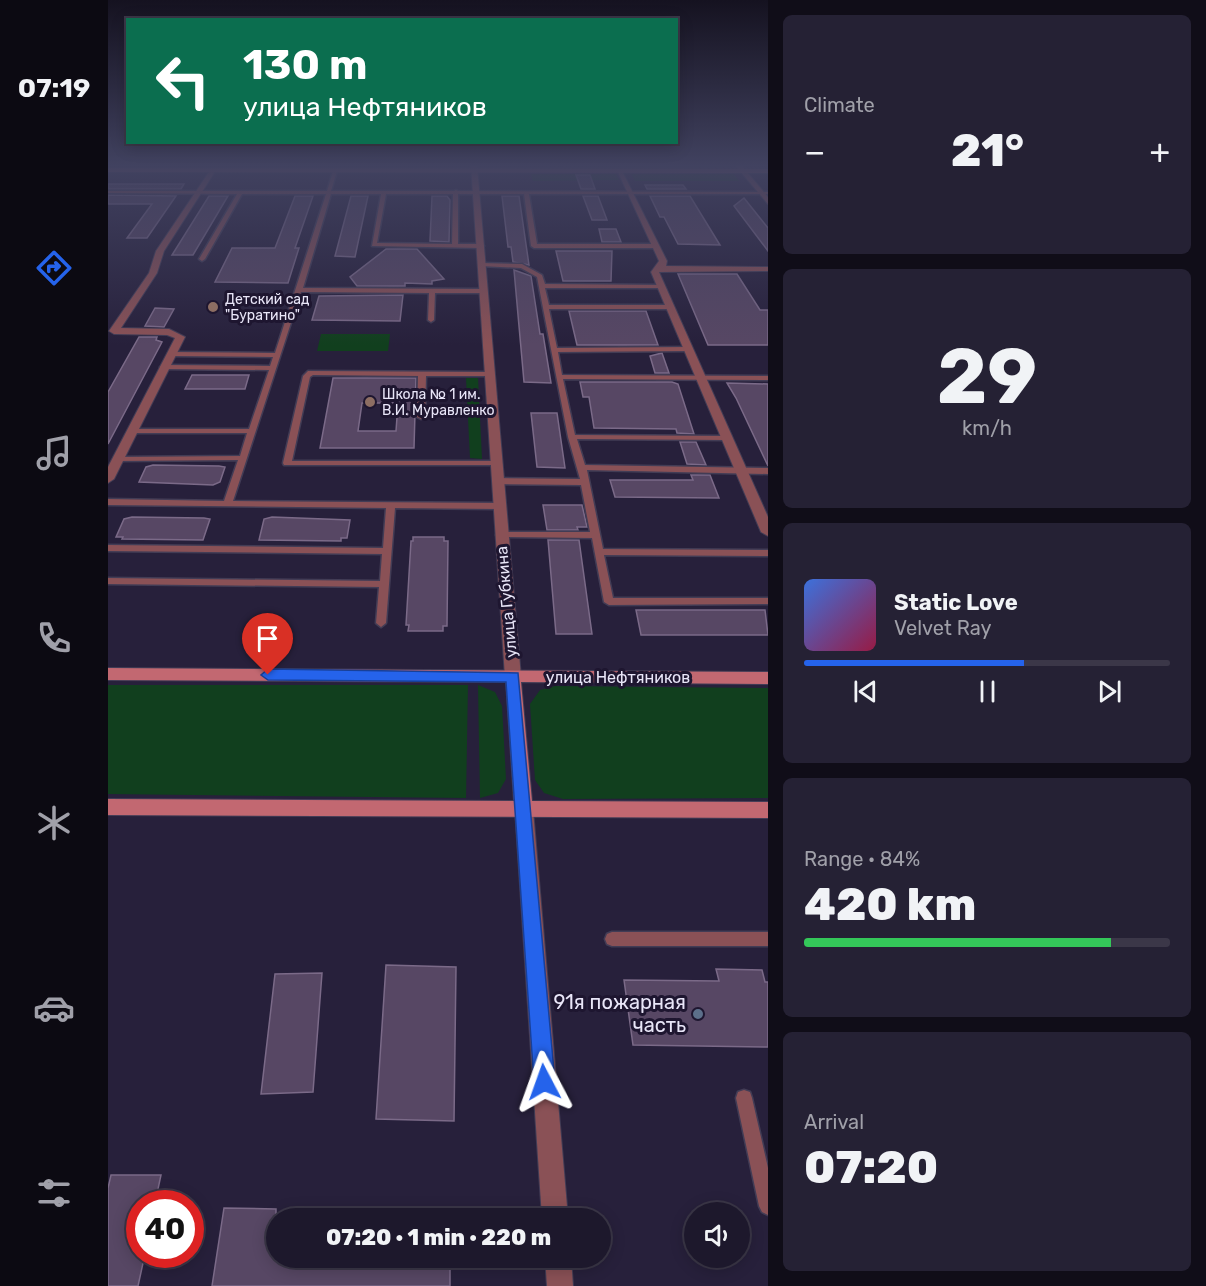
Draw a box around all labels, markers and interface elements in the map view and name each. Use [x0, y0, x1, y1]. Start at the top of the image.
text: 130 m [243, 40, 368, 90]
icon: left [144, 42, 222, 120]
text: 07:19 [18, 72, 90, 104]
text: улица Нефтяников [243, 91, 487, 123]
text: Climate [804, 93, 875, 117]
text: 21° [951, 124, 1024, 177]
text: − [804, 132, 825, 171]
text: + [1149, 132, 1170, 171]
icon: directions [33, 247, 75, 289]
place label: Детский сад "Буратино" [225, 291, 310, 324]
marker: Детский сад "Буратино" [206, 300, 220, 314]
text: 29 [937, 330, 1037, 423]
place label: Школа № 1 им. В.И. Муравленко [382, 386, 494, 419]
marker: Школа № 1 им. В.И. Муравленко [363, 395, 377, 409]
text: km/h [962, 416, 1012, 440]
icon: music [33, 432, 75, 474]
street label: улица Губкина [492, 545, 521, 659]
text: Static Love [894, 589, 1018, 616]
pin [242, 613, 293, 675]
text: Velvet Ray [894, 616, 992, 640]
icon: phone [33, 617, 75, 659]
icon: arrive [251, 622, 284, 655]
street label: улица Нефтяников [546, 668, 690, 687]
icon: previous [849, 675, 882, 708]
icon: pause [971, 675, 1004, 708]
icon: next [1093, 675, 1126, 708]
icon: climate [33, 802, 75, 844]
text: Range · 84% [804, 847, 920, 871]
text: 420 km [804, 878, 976, 931]
icon: car [33, 987, 75, 1029]
place label: 91я пожарная часть [553, 990, 686, 1037]
marker: 91я пожарная часть [691, 1007, 705, 1021]
position arrow [512, 1050, 576, 1114]
text: Arrival [804, 1110, 864, 1134]
text: 07:20 [804, 1141, 938, 1194]
icon: filters [33, 1172, 75, 1214]
speed limit sign: 40 [126, 1190, 204, 1268]
map controls [684, 1202, 750, 1268]
button: sound [684, 1202, 750, 1268]
text: 07:20 · 1 min · 220 m [326, 1224, 551, 1251]

